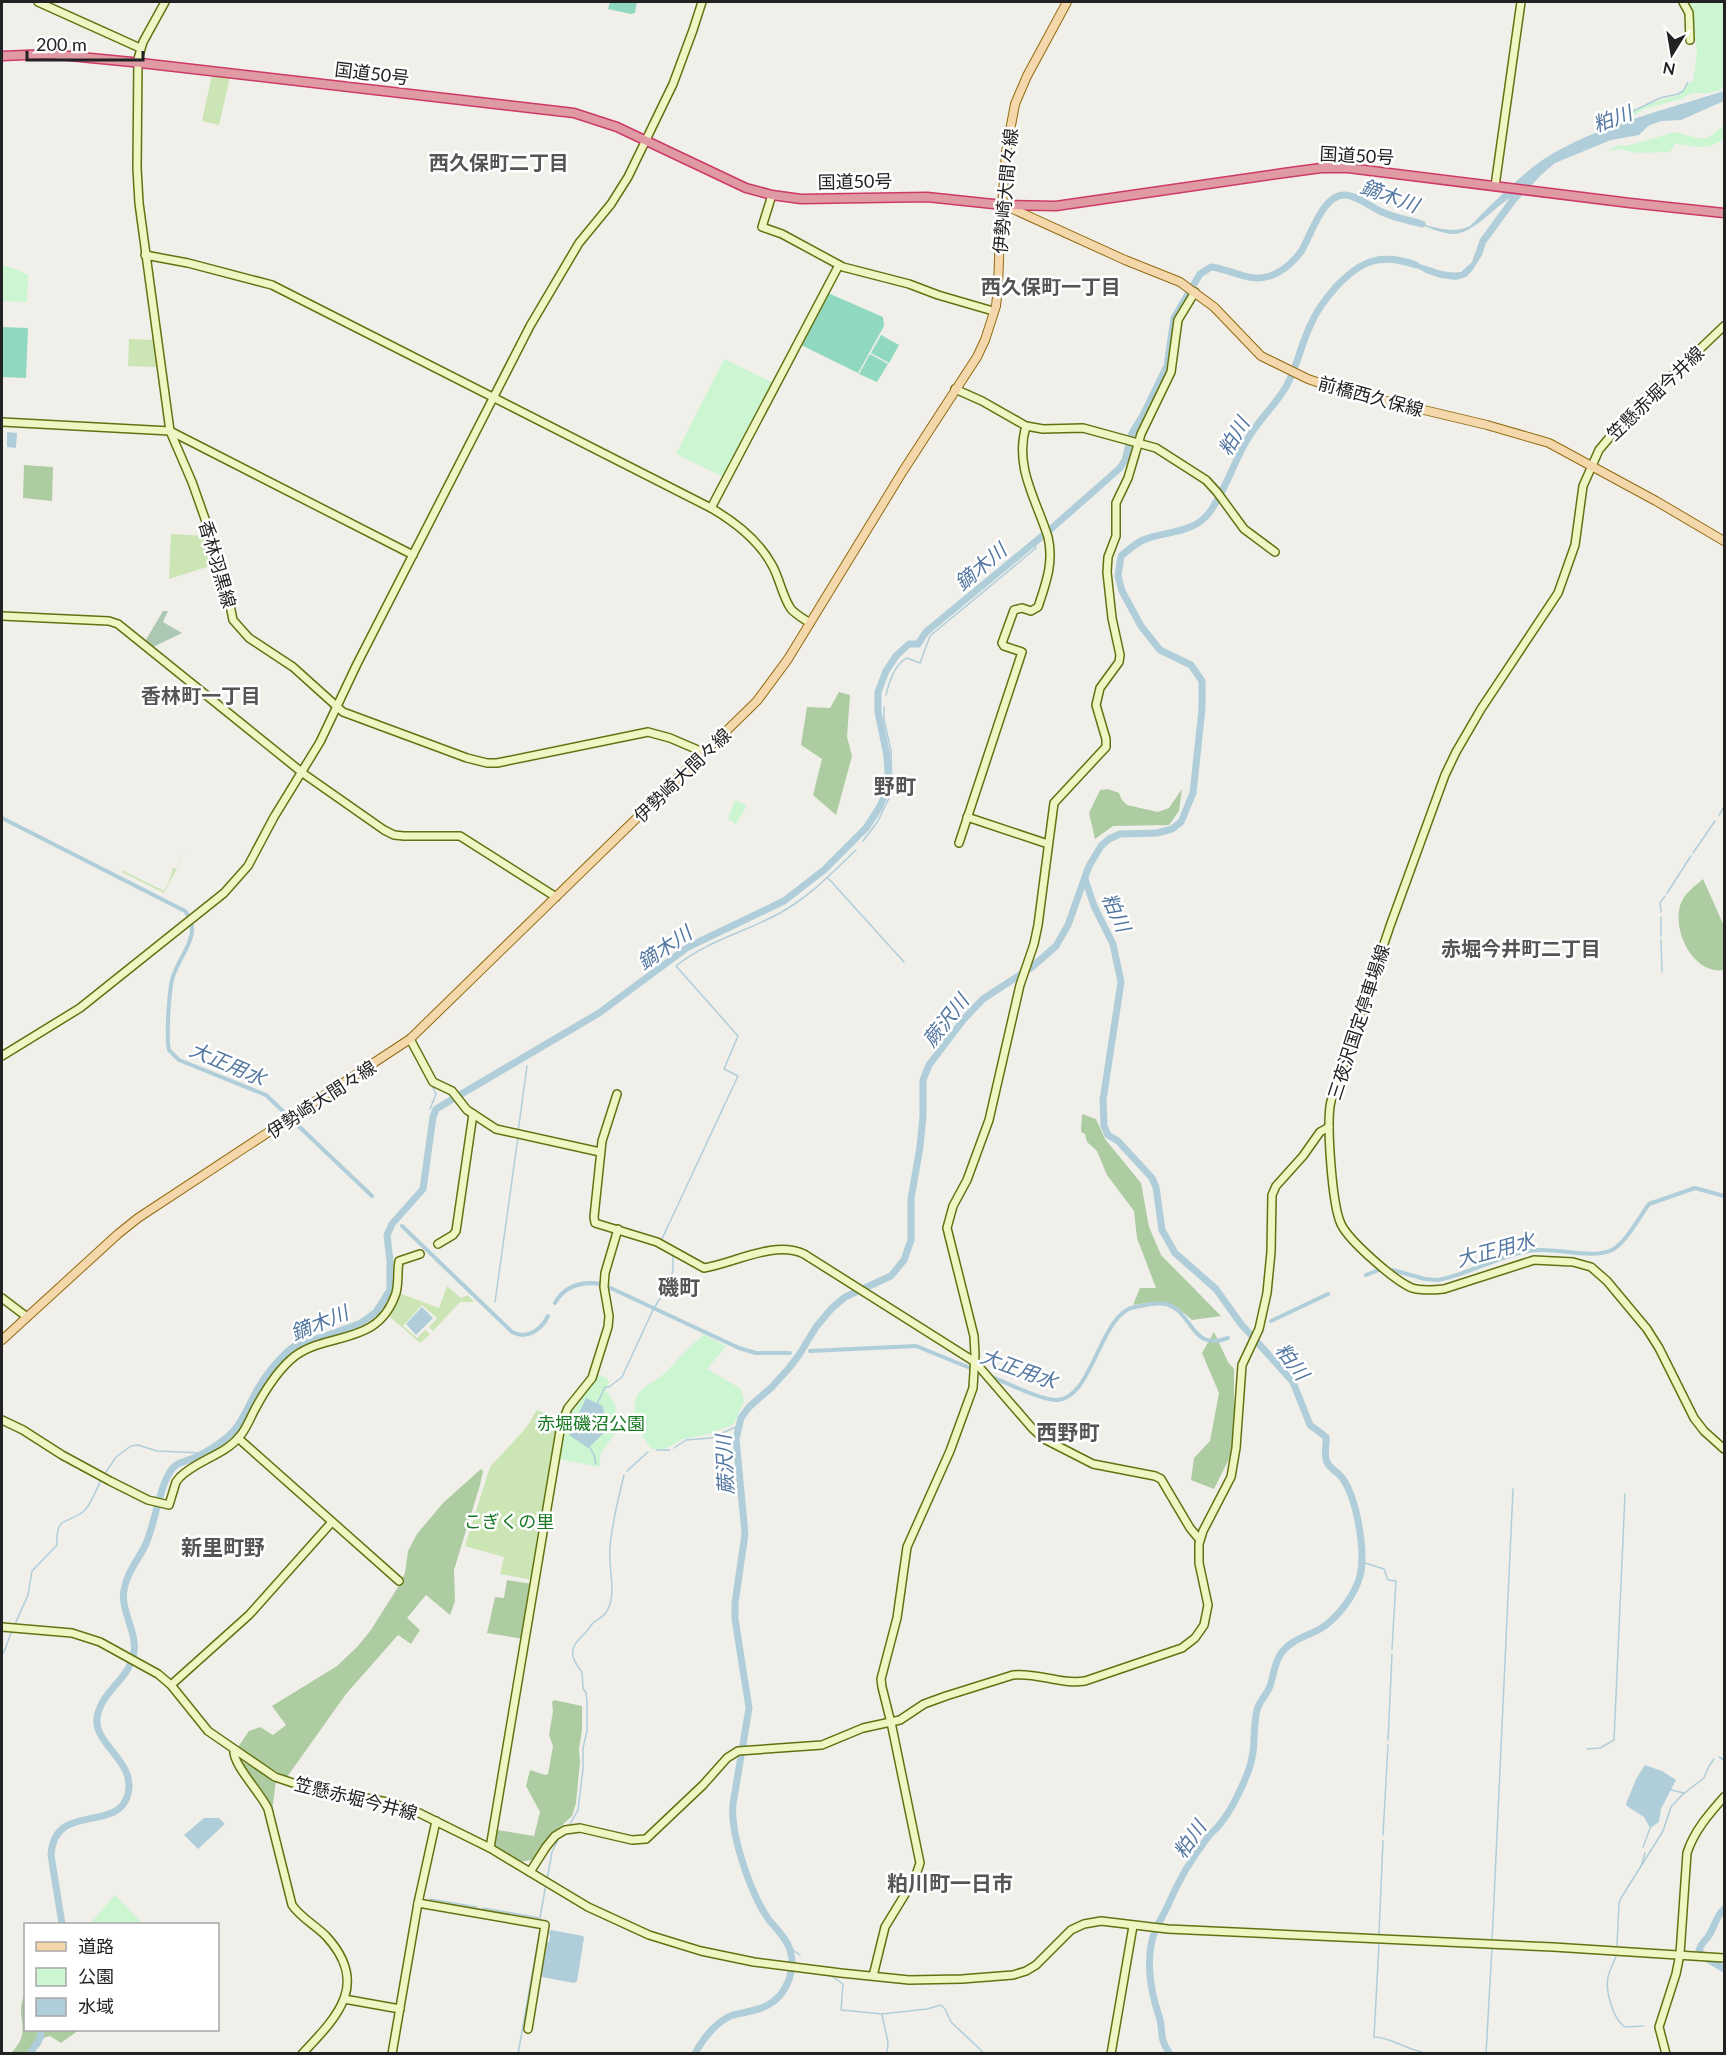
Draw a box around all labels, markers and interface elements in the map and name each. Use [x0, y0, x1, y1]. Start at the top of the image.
scale bar [27, 24, 142, 62]
north arrow [1642, 24, 1702, 84]
text: 200 m [36, 33, 87, 55]
street label: 国道50号 [333, 58, 411, 88]
text: N [1661, 59, 1677, 80]
water label: 粕川 [1589, 99, 1637, 136]
street label: 伊勢崎大間々線 [989, 127, 1021, 255]
street label: 国道50号 [1319, 142, 1395, 168]
district label: 西久保町二丁目 [429, 150, 569, 174]
street label: 国道50号 [817, 169, 893, 193]
water label: 鏑木川 [1358, 173, 1424, 217]
district label: 西久保町一丁目 [981, 274, 1121, 298]
street label: 笠懸赤堀今井線 [1602, 341, 1708, 445]
street label: 前橋西久保線 [1316, 371, 1426, 421]
water label: 粕川 [1212, 411, 1255, 459]
street label: 香林羽黒線 [195, 518, 241, 610]
water label: 鏑木川 [949, 536, 1012, 594]
district label: 香林町一丁目 [141, 683, 261, 707]
street label: 伊勢崎大間々線 [629, 723, 735, 827]
district label: 野町 [874, 773, 916, 798]
water label: 粕川 [1098, 889, 1137, 937]
water label: 鏑木川 [632, 919, 697, 974]
district label: 赤堀今井町二丁目 [1441, 936, 1601, 960]
street label: 三夜沢国定停車場線 [1323, 942, 1393, 1102]
water label: 蕨沢川 [917, 987, 974, 1051]
water label: 大正用水 [186, 1036, 271, 1090]
street label: 伊勢崎大間々線 [262, 1055, 380, 1143]
water label: 大正用水 [1453, 1227, 1539, 1271]
district label: 磯町 [658, 1274, 700, 1299]
water label: 鏑木川 [287, 1299, 353, 1344]
water label: 粕川 [1271, 1338, 1316, 1386]
water label: 大正用水 [977, 1343, 1063, 1394]
park label: 赤堀磯沼公園 [537, 1412, 645, 1434]
district label: 西野町 [1037, 1419, 1100, 1444]
water label: 蕨沢川 [710, 1432, 738, 1496]
park label: こぎくの里 [464, 1510, 554, 1532]
district label: 新里町野 [181, 1534, 265, 1559]
street label: 笠懸赤堀今井線 [292, 1772, 420, 1824]
water label: 粕川 [1168, 1814, 1211, 1862]
district label: 粕川町一日市 [887, 1870, 1013, 1895]
legend [24, 1923, 219, 2031]
text: 道路 [78, 1935, 114, 1957]
text: 公園 [78, 1965, 114, 1987]
text: 水域 [78, 1995, 114, 2017]

